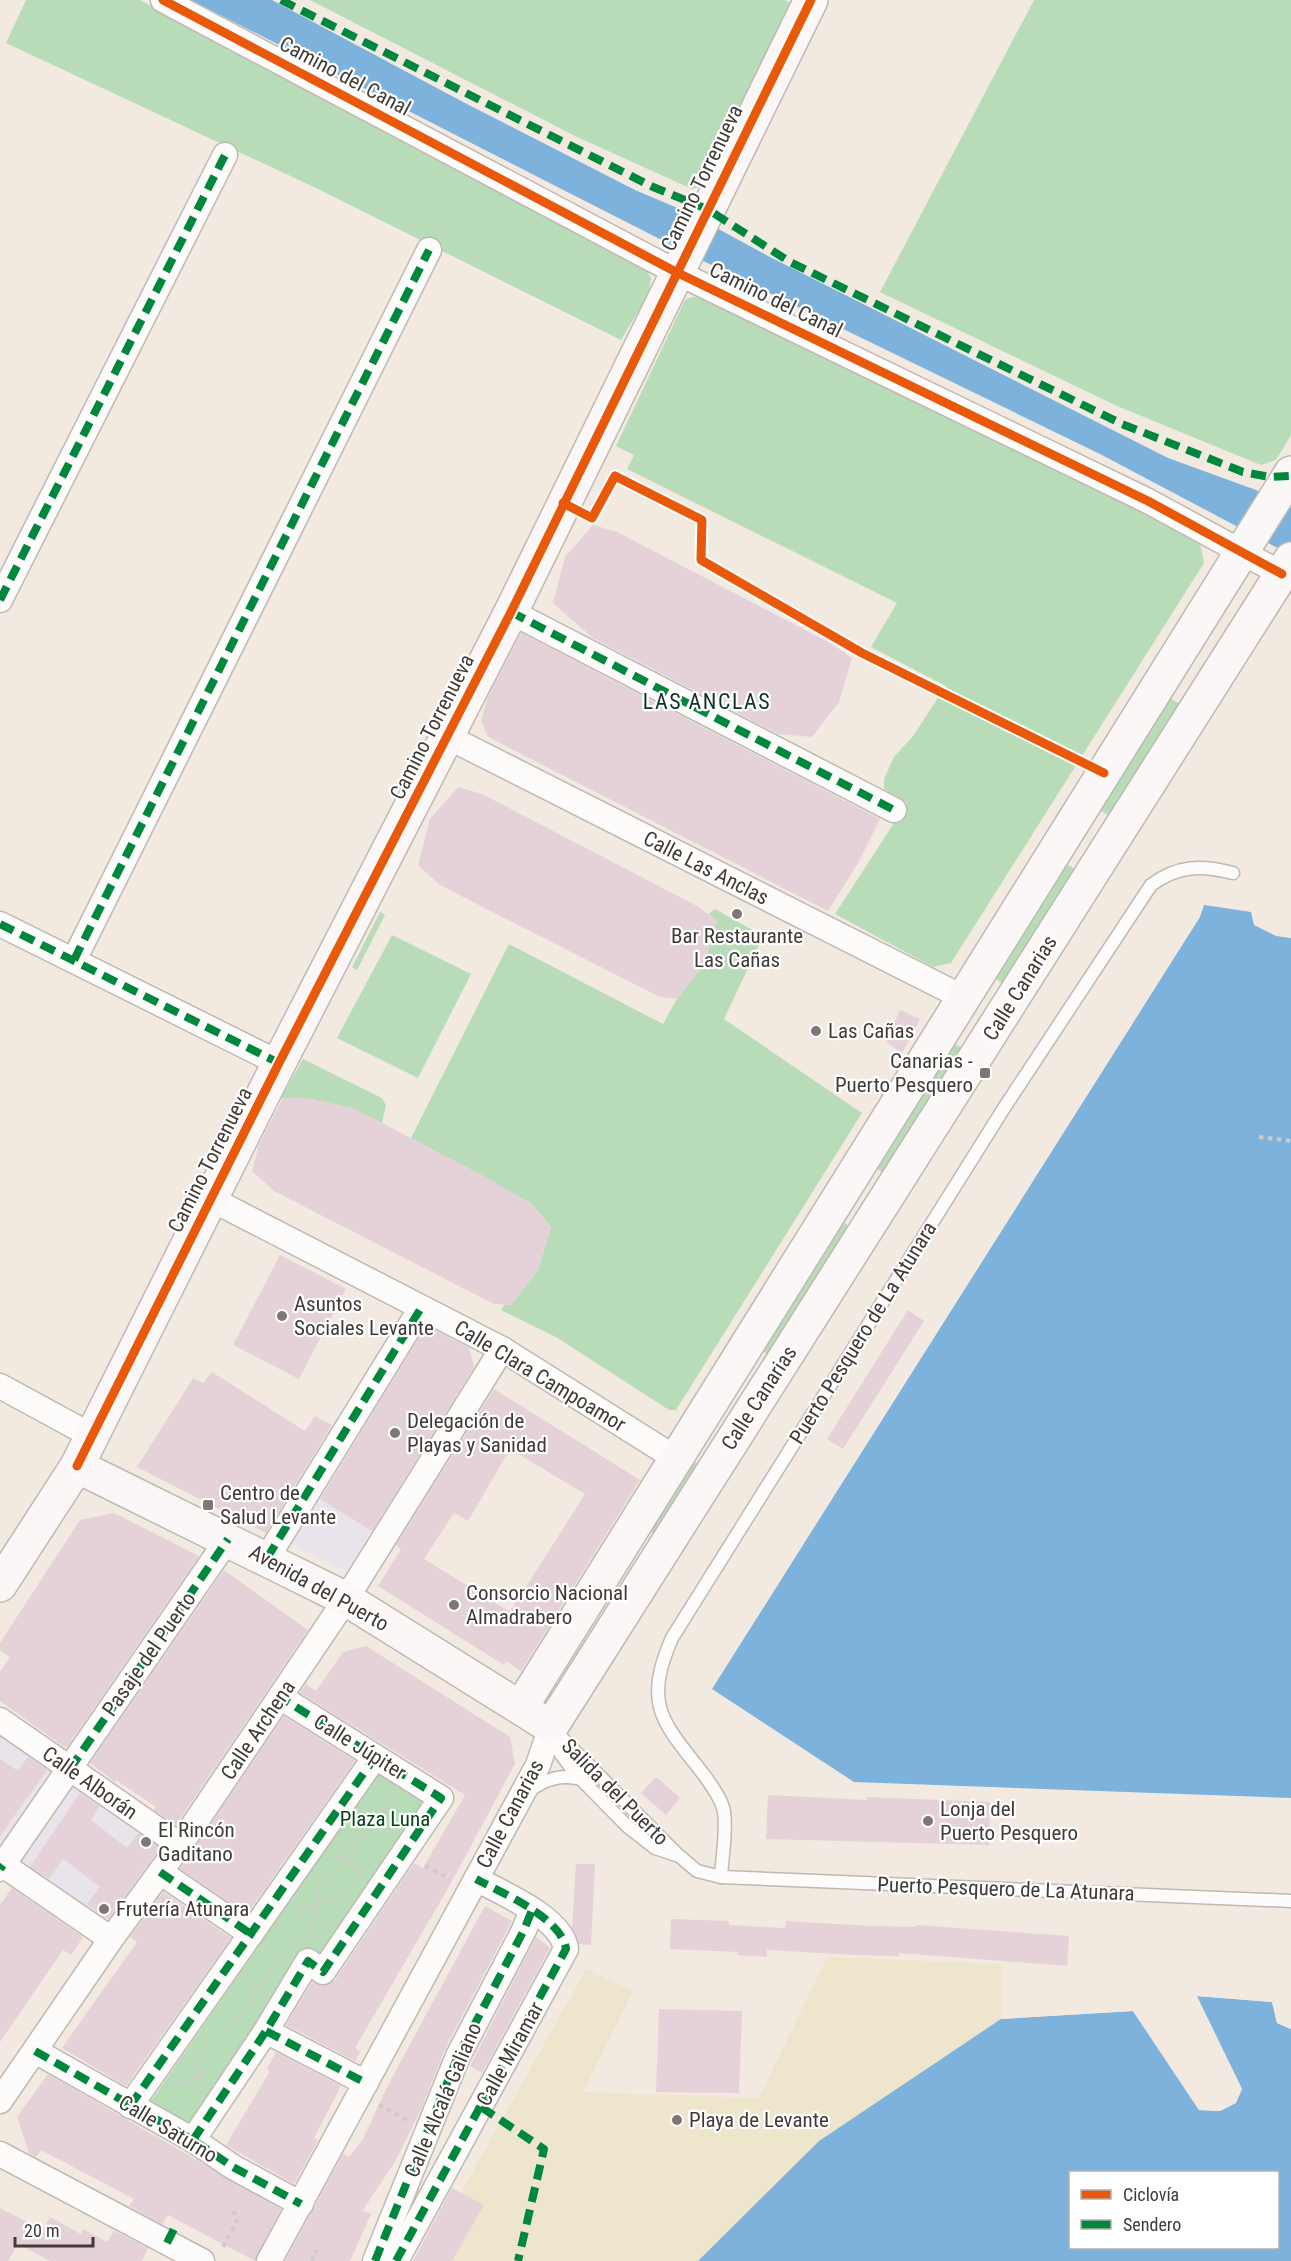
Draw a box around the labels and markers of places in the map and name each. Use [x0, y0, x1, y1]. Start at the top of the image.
marker: Bar Restaurante Las Cañas [730, 907, 744, 921]
place label: Bar Restaurante Las Cañas [671, 924, 803, 972]
place label: Las Cañas [828, 1019, 914, 1043]
marker: Las Cañas [809, 1024, 823, 1038]
place label: Canarias - Puerto Pesquero [835, 1049, 973, 1097]
marker: Canarias - Puerto Pesquero [978, 1066, 992, 1080]
place label: Asuntos Sociales Levante [294, 1292, 434, 1340]
marker: Asuntos Sociales Levante [275, 1309, 289, 1323]
place label: Delegación de Playas y Sanidad [407, 1409, 547, 1457]
marker: Delegación de Playas y Sanidad [388, 1426, 402, 1440]
place label: Centro de Salud Levante [220, 1481, 336, 1529]
marker: Centro de Salud Levante [201, 1498, 215, 1512]
place label: Consorcio Nacional Almadrabero [466, 1581, 628, 1629]
marker: Consorcio Nacional Almadrabero [447, 1598, 461, 1612]
place label: Lonja del Puerto Pesquero [940, 1797, 1078, 1845]
marker: Lonja del Puerto Pesquero [921, 1814, 935, 1828]
place label: El Rincón Gaditano [158, 1818, 235, 1866]
marker: El Rincón Gaditano [139, 1835, 153, 1849]
place label: Frutería Atunara [116, 1897, 249, 1921]
marker: Frutería Atunara [97, 1902, 111, 1916]
place label: Playa de Levante [689, 2108, 829, 2132]
marker: Playa de Levante [670, 2113, 684, 2127]

